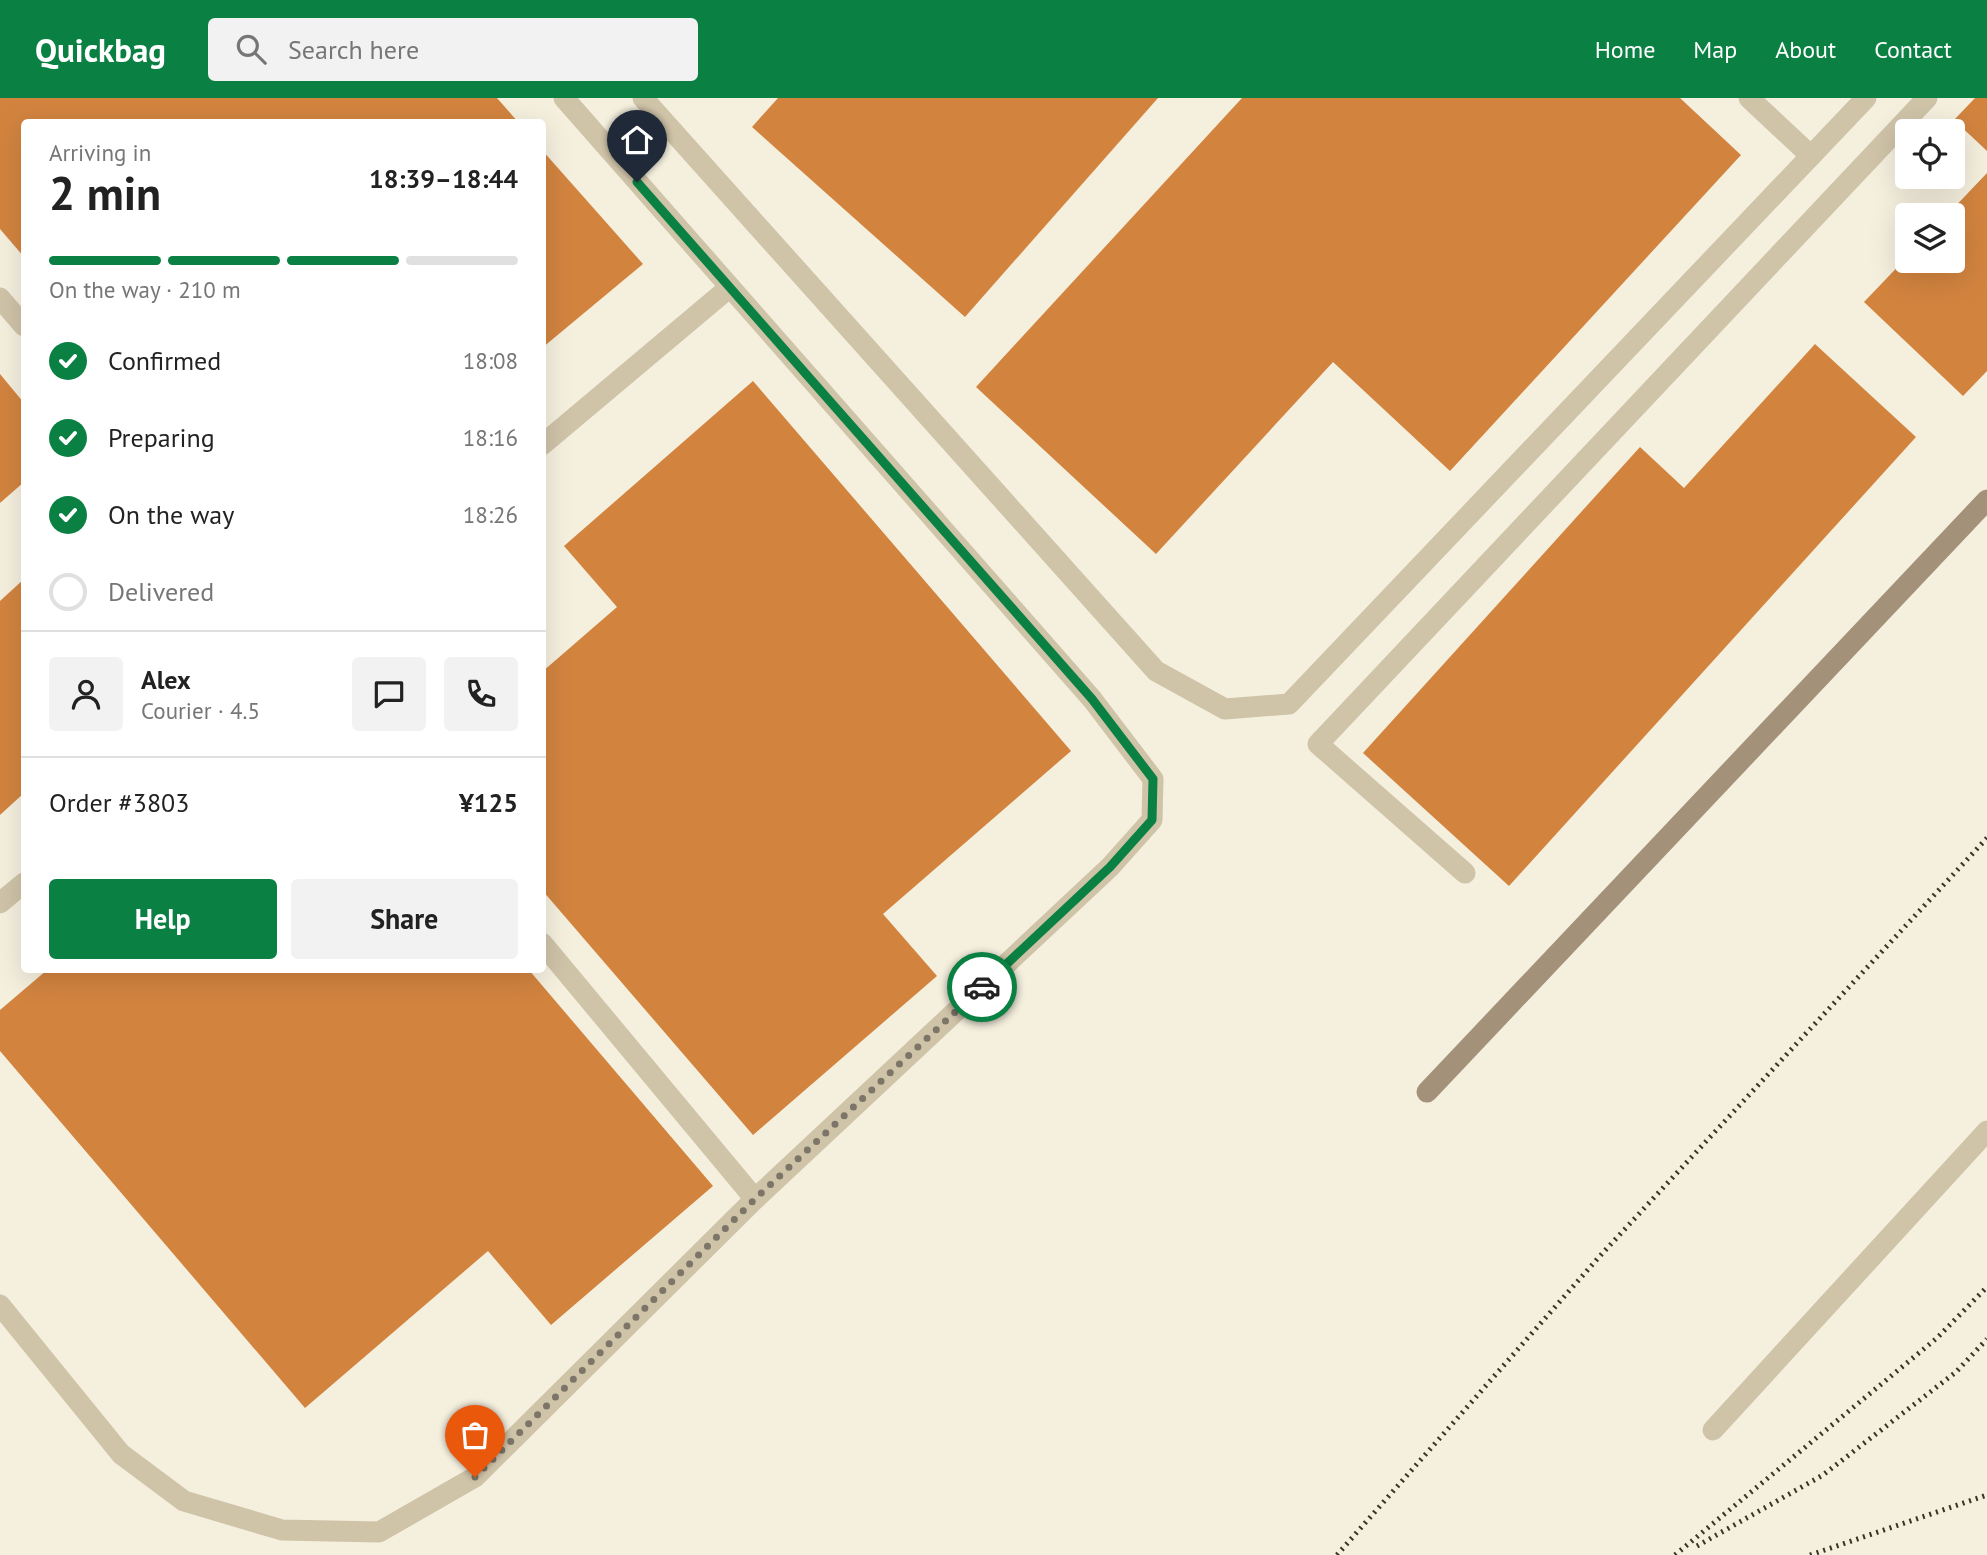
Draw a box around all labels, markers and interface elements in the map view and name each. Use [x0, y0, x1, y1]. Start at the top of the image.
search box [208, 18, 698, 81]
text: Quickbag [35, 28, 166, 71]
icon: search [232, 30, 270, 68]
text: Search here [288, 33, 419, 66]
text: Home [1595, 34, 1655, 65]
text: Map [1693, 34, 1737, 65]
text: About [1775, 34, 1836, 65]
text: Contact [1874, 34, 1952, 65]
pin [607, 110, 667, 182]
map controls [1895, 119, 1965, 273]
button: locate [1895, 119, 1965, 189]
icon: home [618, 121, 656, 159]
text: Arriving in [49, 138, 151, 167]
text: 18:39–18:44 [369, 162, 518, 195]
text: 2 min [49, 163, 161, 223]
button: layers [1895, 203, 1965, 273]
text: On the way · 210 m [49, 275, 241, 304]
icon: check [49, 342, 87, 380]
text: Confirmed [108, 344, 221, 377]
text: 18:08 [463, 346, 518, 375]
icon: check [49, 419, 87, 457]
text: Preparing [108, 421, 215, 454]
text: 18:16 [463, 423, 518, 452]
icon: check [49, 496, 87, 534]
text: On the way [108, 498, 234, 531]
text: 18:26 [463, 500, 518, 529]
text: Delivered [108, 575, 214, 608]
button: person [49, 657, 123, 731]
button: chat [352, 657, 426, 731]
button: phone [444, 657, 518, 731]
text: Alex [141, 663, 191, 696]
text: Courier · 4.5 [141, 696, 260, 725]
text: Order #3803 [49, 786, 189, 819]
text: ¥125 [459, 786, 518, 819]
button: Help [49, 879, 277, 959]
button: Share [291, 879, 518, 959]
courier [947, 952, 1017, 1022]
icon: car [963, 968, 1001, 1006]
pin [445, 1405, 505, 1477]
icon: bag [456, 1416, 494, 1454]

